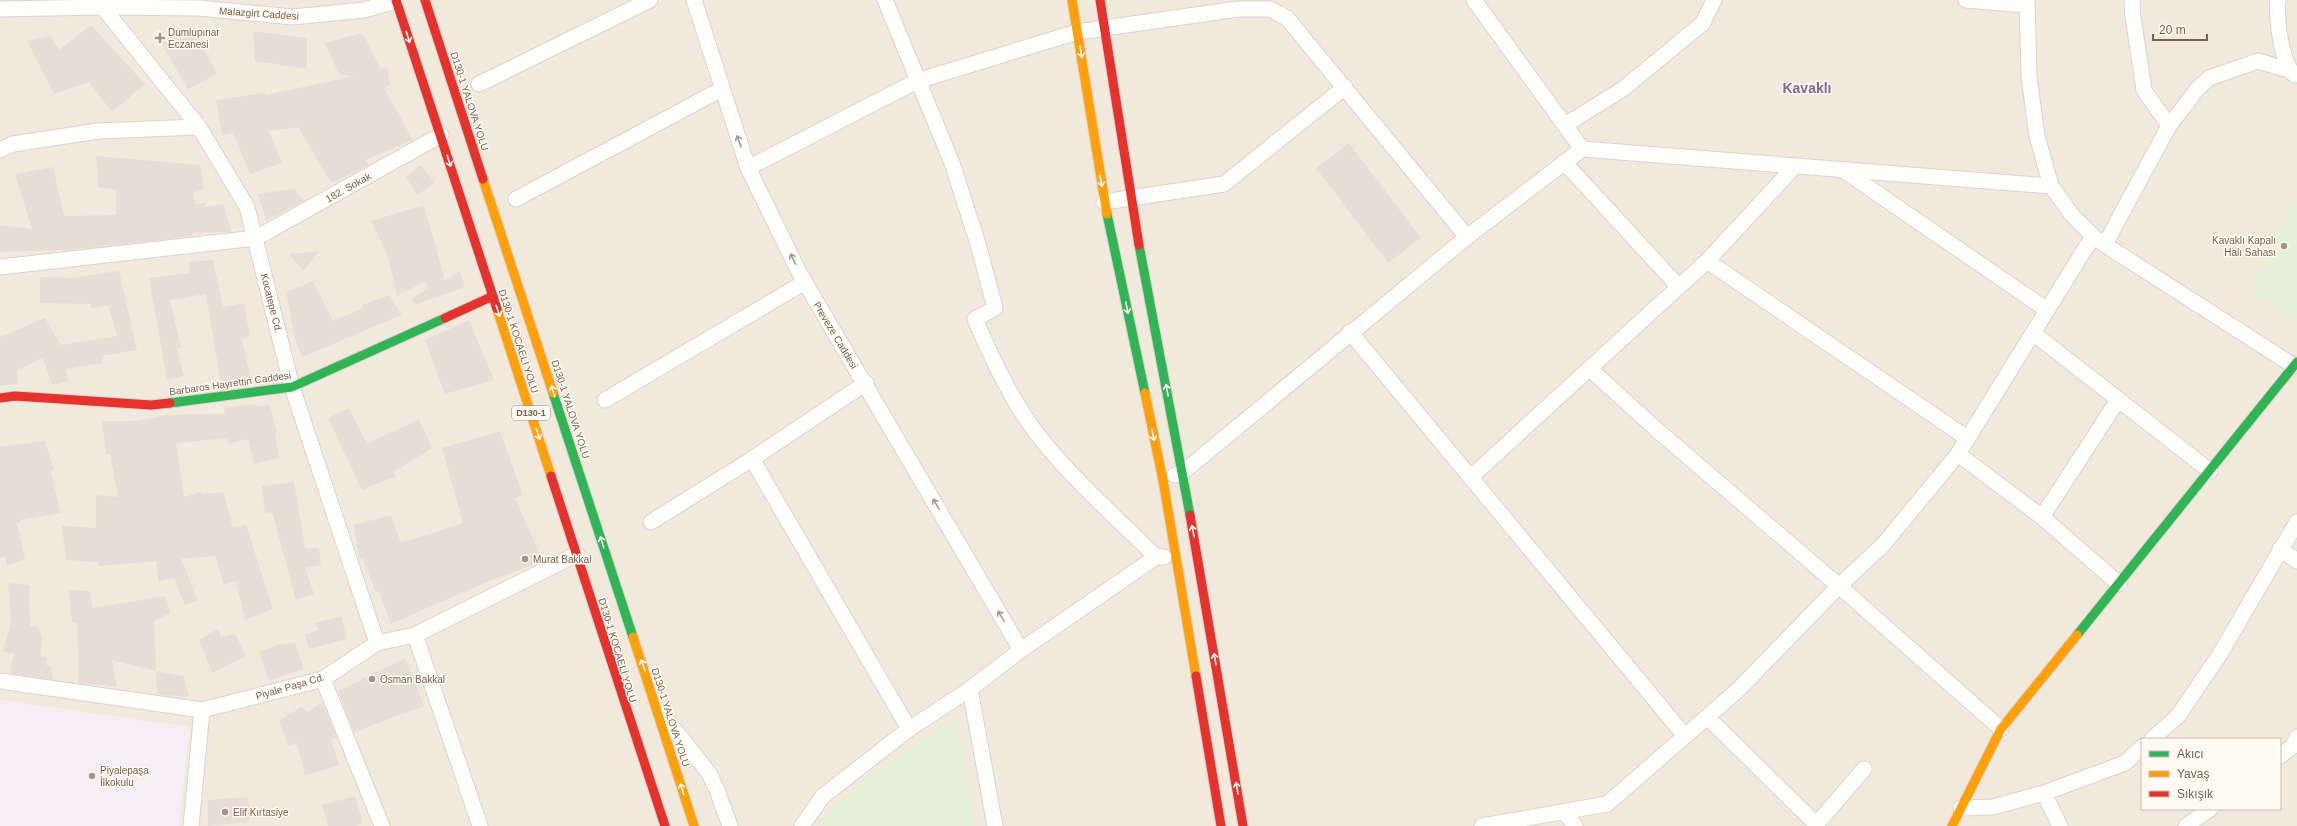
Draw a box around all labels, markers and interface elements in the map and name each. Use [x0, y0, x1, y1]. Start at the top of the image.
street label: Malazgirt Caddesi [219, 5, 299, 22]
scale bar [2153, 16, 2207, 42]
text: 20 m [2159, 23, 2186, 37]
place label: Dumlupınar Eczanesi [168, 27, 220, 50]
one-way arrow [405, 31, 413, 43]
marker: Dumlupınar Eczanesi [155, 33, 165, 43]
one-way arrow [1077, 45, 1085, 58]
street label: D130-1 YALOVA YOLU [448, 50, 491, 152]
district label: Kavaklı [1782, 80, 1832, 96]
one-way arrow [735, 134, 742, 147]
one-way arrow [446, 154, 453, 167]
street label: 182. Sokak [324, 170, 374, 204]
one-way arrow [1097, 174, 1105, 187]
place label: Kavaklı Kapalı Halı Sahası [2212, 235, 2276, 258]
marker: Kavaklı Kapalı Halı Sahası [2279, 241, 2289, 251]
one-way arrow [789, 253, 796, 265]
street label: Kocatepe Cd. [259, 272, 284, 334]
street label: D130-1 KOCAELİ YOLU [496, 287, 542, 395]
street label: Preveze Caddesi [811, 300, 860, 371]
one-way arrow [1123, 301, 1131, 314]
one-way arrow [495, 304, 502, 317]
street label: D130-1 YALOVA YOLU [549, 358, 592, 460]
street label: Barbaros Hayrettin Caddesi [168, 370, 292, 397]
one-way arrow [1162, 384, 1170, 397]
one-way arrow [549, 385, 557, 397]
road number: D130-1 [512, 406, 550, 420]
one-way arrow [535, 428, 542, 441]
one-way arrow [1150, 429, 1158, 442]
one-way arrow [932, 498, 940, 510]
one-way arrow [1189, 525, 1197, 538]
one-way arrow [597, 536, 605, 548]
marker: Murat Bakkal [520, 554, 530, 564]
place label: Murat Bakkal [533, 554, 591, 565]
street label: D130-1 KOCAELİ YOLU [596, 596, 640, 704]
one-way arrow [997, 610, 1005, 622]
one-way arrow [1211, 653, 1219, 666]
one-way arrow [638, 659, 646, 671]
street label: D130-1 YALOVA YOLU [649, 666, 692, 768]
street label: Piyale Paşa Cd. [254, 671, 326, 702]
marker: Osman Bakkal [367, 674, 377, 684]
place label: Osman Bakkal [380, 674, 445, 685]
legend [2141, 738, 2281, 810]
text: Akıcı [2177, 747, 2204, 761]
place label: Piyalepaşa İlkokulu [100, 765, 149, 788]
text: Yavaş [2177, 767, 2209, 781]
marker: Piyalepaşa İlkokulu [87, 771, 97, 781]
one-way arrow [1232, 781, 1240, 794]
one-way arrow [678, 782, 685, 795]
text: Sıkışık [2177, 787, 2214, 801]
marker: Elif Kırtasiye [220, 807, 230, 817]
place label: Elif Kırtasiye [233, 807, 289, 818]

